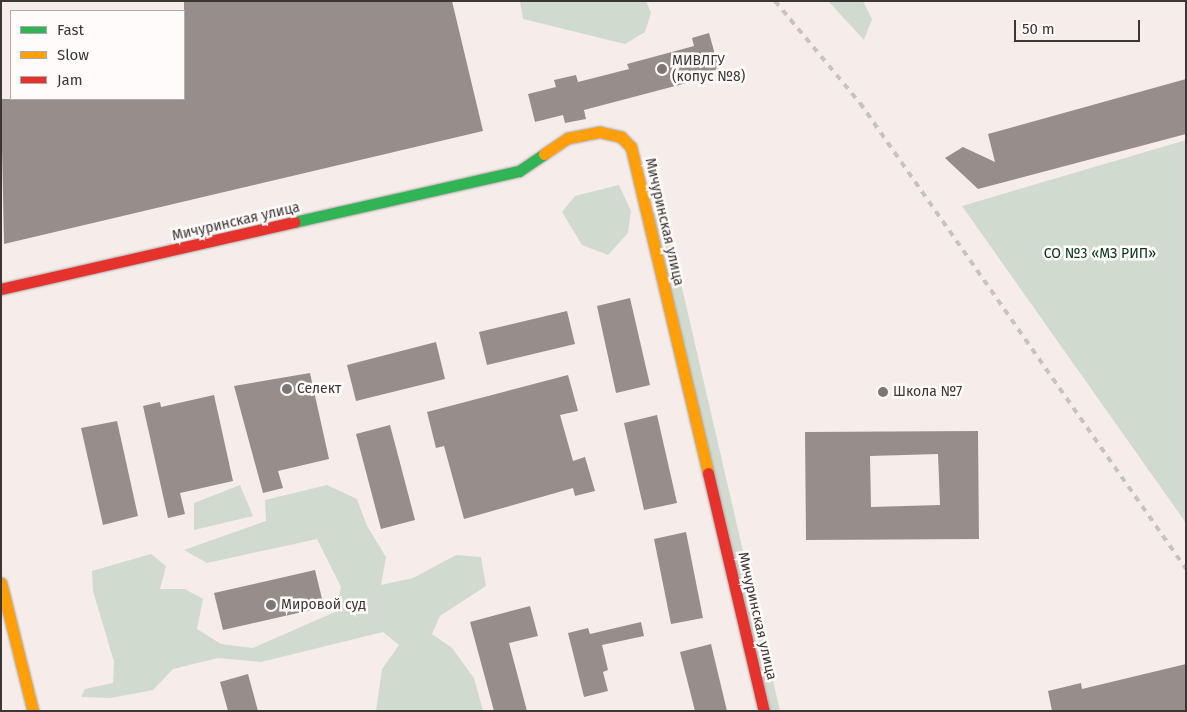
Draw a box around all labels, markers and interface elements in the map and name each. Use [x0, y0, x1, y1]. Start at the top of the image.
legend [10, 10, 185, 100]
scale bar [1017, 10, 1143, 42]
text: 50 m [1022, 20, 1055, 38]
text: Fast [57, 21, 84, 39]
text: Slow [57, 46, 89, 64]
place label: МИВЛГУ (копус №8) [672, 53, 745, 85]
marker: МИВЛГУ (копус №8) [656, 63, 668, 75]
text: Jam [57, 71, 83, 89]
street label: Мичуринская улица [641, 156, 687, 288]
street label: Мичуринская улица [170, 199, 302, 245]
park label: СО №3 «МЗ РИП» [1044, 246, 1156, 262]
place label: Селект [297, 381, 341, 397]
marker: Селект [281, 383, 293, 395]
place label: Школа №7 [893, 384, 962, 400]
marker: Школа №7 [877, 386, 889, 398]
street label: Мичуринская улица [734, 550, 780, 682]
place label: Мировой суд [281, 597, 366, 613]
marker: Мировой суд [265, 599, 277, 611]

